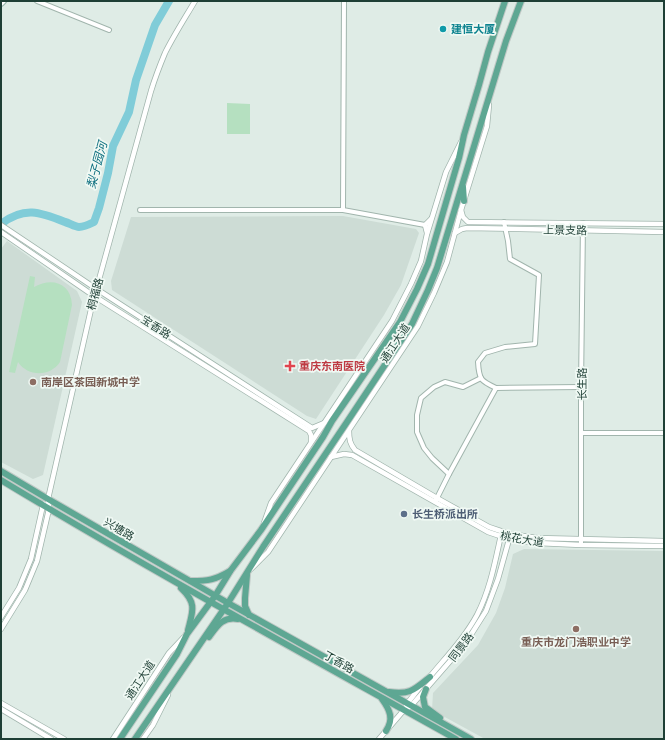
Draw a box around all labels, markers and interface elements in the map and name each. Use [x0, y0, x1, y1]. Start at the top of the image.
place label: 建恒大厦 [451, 21, 495, 36]
marker: 建恒大厦 [438, 24, 448, 34]
water label: 梨子园河 [82, 138, 111, 190]
street label: 上景支路 [543, 222, 587, 237]
street label: 桐福路 [83, 276, 106, 312]
street label: 宝香路 [138, 311, 174, 342]
street label: 通江大道 [376, 320, 413, 365]
place label: 重庆东南医院 [299, 358, 365, 373]
marker: 重庆东南医院 [284, 360, 296, 372]
street label: 长生路 [574, 368, 589, 401]
place label: 南岸区茶园新城中学 [41, 374, 140, 389]
marker: 南岸区茶园新城中学 [28, 377, 38, 387]
place label: 长生桥派出所 [412, 506, 478, 521]
marker: 长生桥派出所 [399, 509, 409, 519]
street label: 兴塘路 [101, 514, 137, 543]
street label: 桃花大道 [499, 527, 545, 550]
marker: 重庆市龙门浩职业中学 [571, 624, 581, 634]
street label: 同景路 [445, 629, 477, 664]
place label: 重庆市龙门浩职业中学 [521, 634, 631, 649]
street label: 丁香路 [321, 647, 357, 676]
street label: 通江大道 [121, 657, 158, 702]

